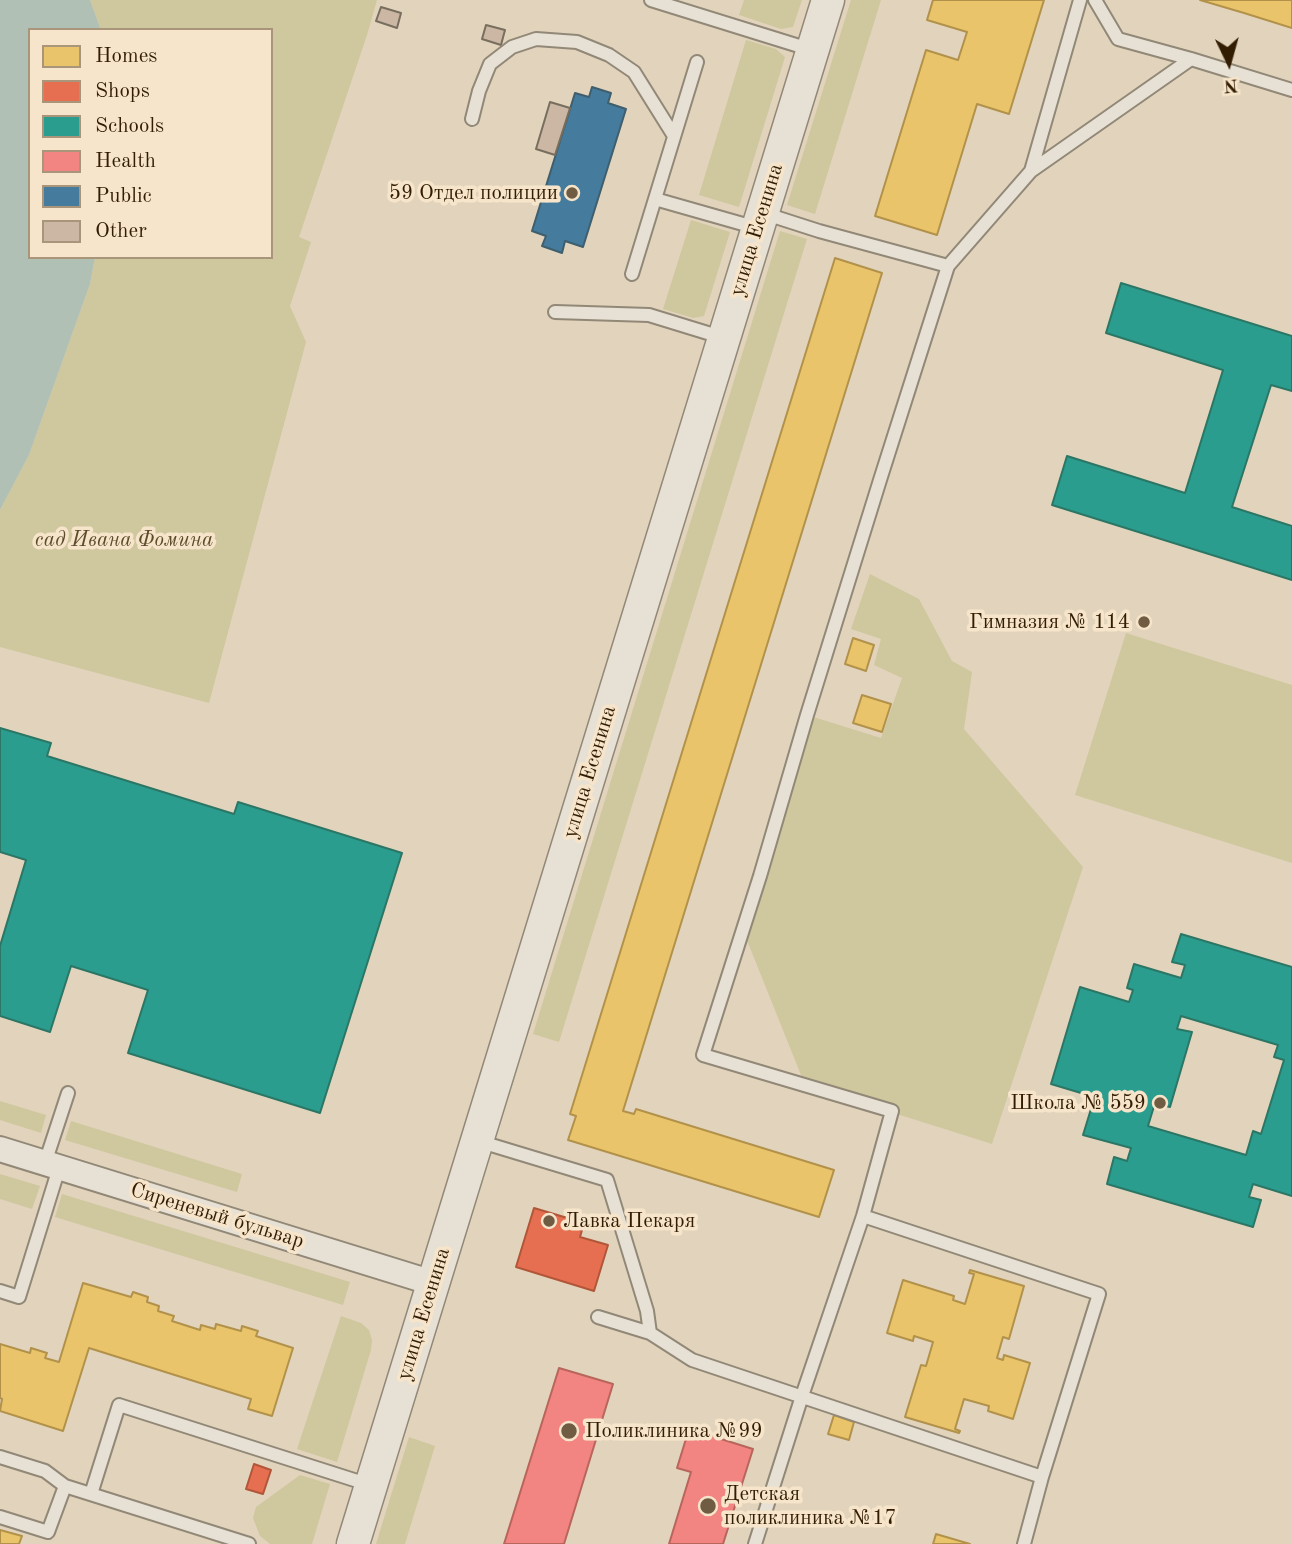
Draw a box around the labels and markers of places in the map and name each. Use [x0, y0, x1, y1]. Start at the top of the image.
place label: 59 Отдел полиции [389, 180, 558, 206]
marker: 59 Отдел полиции [564, 185, 580, 201]
place label: Гимназия № 114 [969, 609, 1130, 635]
marker: Гимназия № 114 [1136, 614, 1152, 630]
place label: Школа № 559 [1010, 1090, 1146, 1116]
marker: Школа № 559 [1152, 1095, 1168, 1111]
place label: Лавка Пекаря [563, 1208, 696, 1234]
marker: Лавка Пекаря [541, 1213, 557, 1229]
place label: Поликлиника №99 [585, 1418, 763, 1444]
marker: Поликлиника №99 [559, 1421, 579, 1441]
place label: Детская поликлиника №17 [724, 1481, 897, 1531]
marker: Детская поликлиника №17 [698, 1496, 718, 1516]

